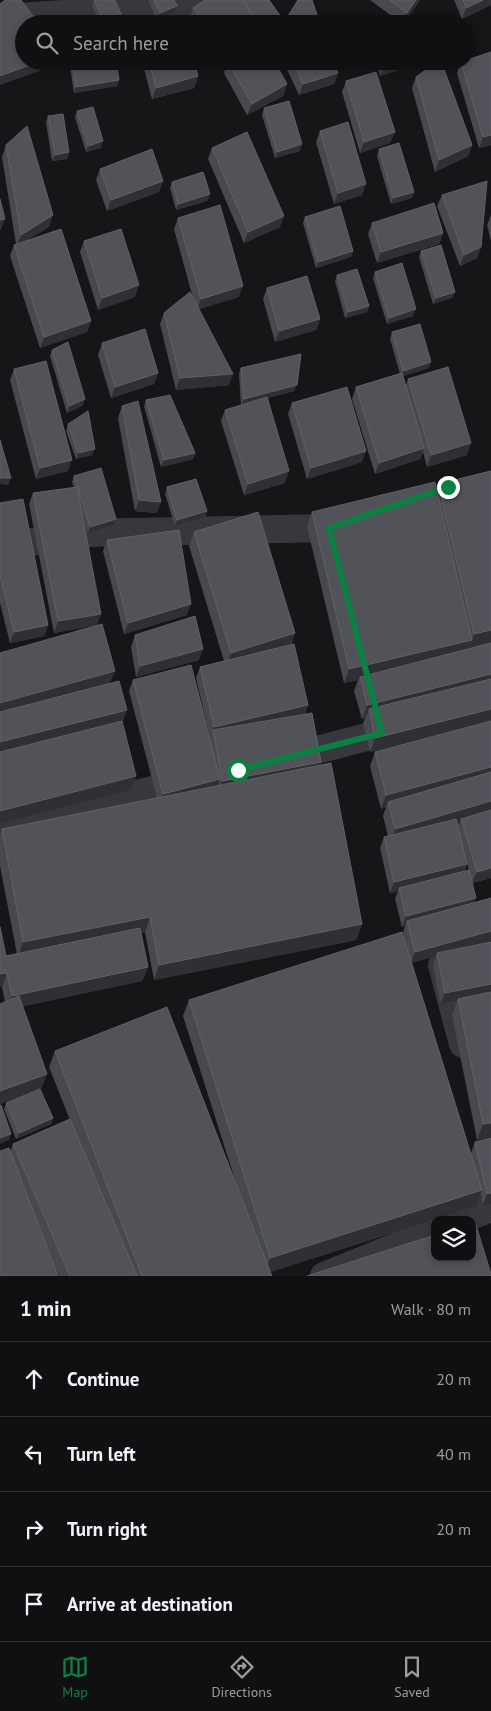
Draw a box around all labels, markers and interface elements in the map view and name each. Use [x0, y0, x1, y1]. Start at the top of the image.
search box [15, 15, 476, 70]
icon: search [33, 29, 61, 57]
text: Search here [73, 31, 169, 55]
route end [437, 476, 460, 499]
route start [227, 759, 250, 782]
map controls [431, 1216, 476, 1261]
button: layers [431, 1216, 476, 1261]
text: 1 min [20, 1295, 71, 1322]
text: Walk · 80 m [391, 1299, 471, 1319]
icon: ahead [20, 1365, 48, 1393]
text: Continue [67, 1367, 139, 1391]
text: 20 m [436, 1369, 471, 1389]
icon: left [20, 1440, 48, 1468]
text: Turn left [67, 1442, 136, 1466]
text: 40 m [436, 1444, 471, 1464]
icon: right [20, 1515, 48, 1543]
text: Turn right [67, 1517, 147, 1541]
text: 20 m [436, 1519, 471, 1539]
icon: arrive [20, 1590, 48, 1618]
text: Arrive at destination [67, 1592, 233, 1616]
tab: Map [61, 1653, 89, 1701]
tab: Directions [211, 1653, 272, 1701]
tab: Saved [394, 1653, 430, 1701]

